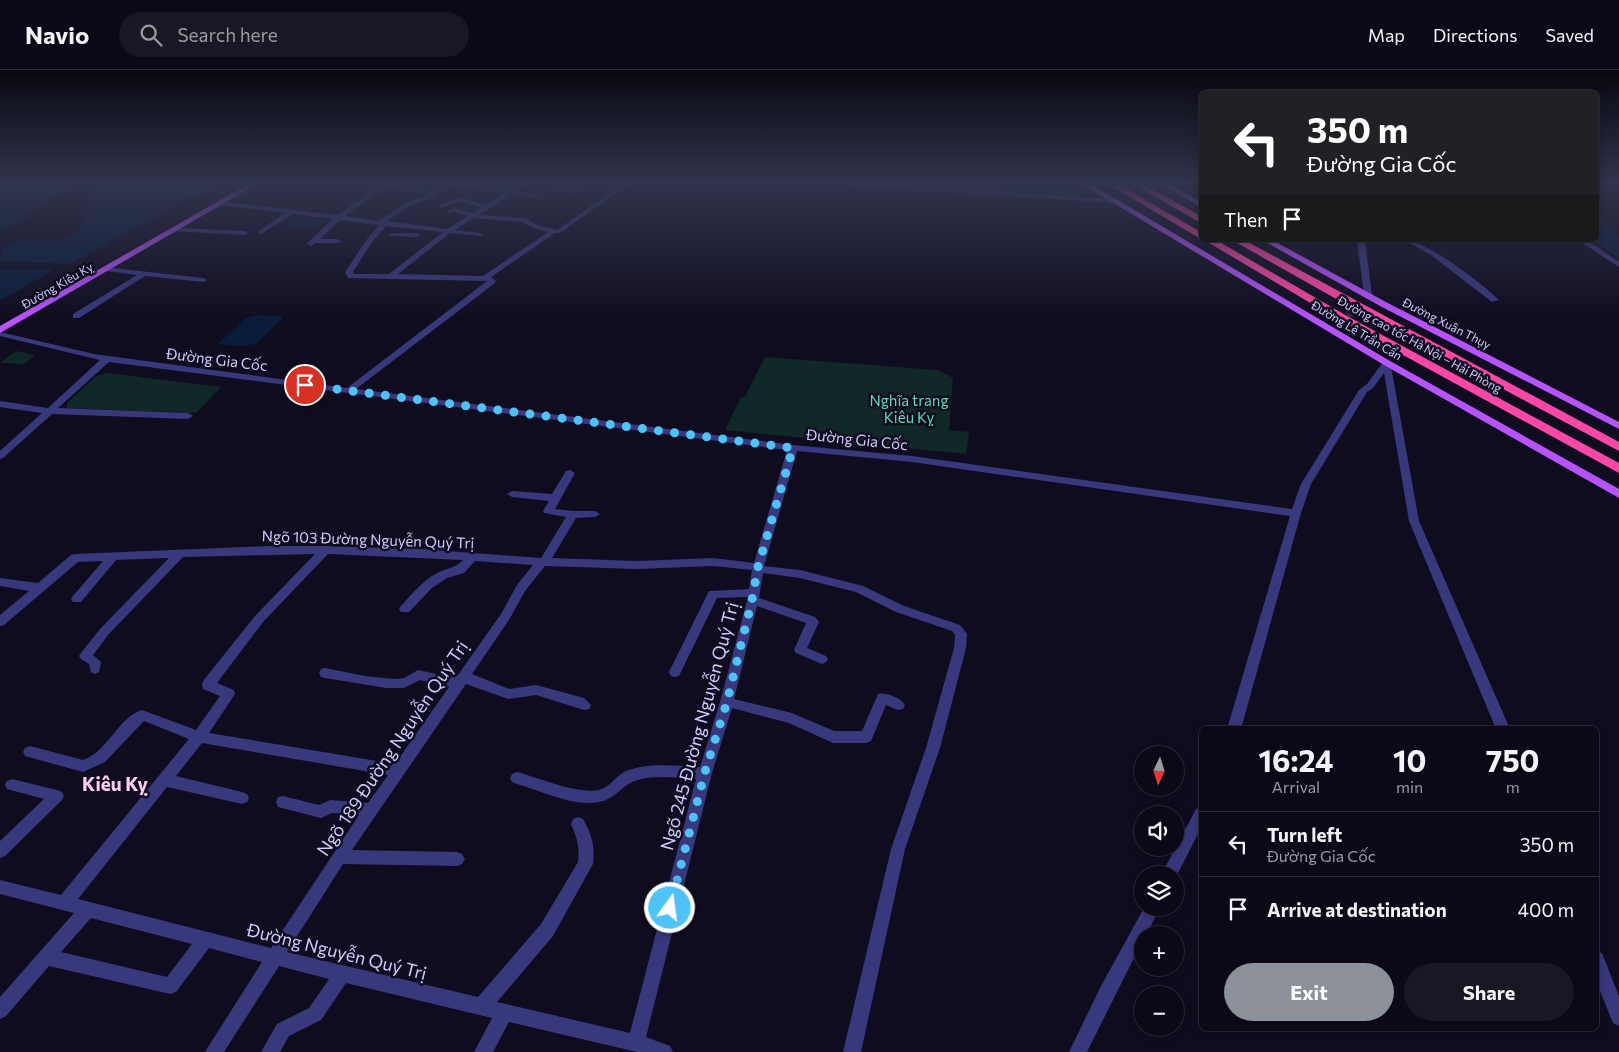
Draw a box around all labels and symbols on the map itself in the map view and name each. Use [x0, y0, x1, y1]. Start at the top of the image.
street label: Đường Kiêu Kỵ [18, 259, 95, 312]
street label: Đường cao tốc Hà Nội – Hải Phòng [1335, 292, 1505, 395]
street label: Đường Xuân Thụy [1400, 294, 1494, 351]
street label: Đường Lê Trần Cẩn [1308, 297, 1405, 363]
street label: Đường Gia Cốc [164, 344, 269, 374]
pin [284, 364, 326, 406]
park label: Nghĩa trang Kiêu Kỵ [869, 391, 949, 426]
street label: Đường Gia Cốc [804, 425, 909, 453]
street label: Ngõ 103 Đường Nguyễn Quý Trị [261, 526, 475, 552]
street label: Ngõ 245 Đường Nguyễn Quý Trị [655, 599, 743, 853]
street label: Ngõ 189 Đường Nguyễn Quý Trị [312, 636, 472, 860]
north arrow [1134, 746, 1184, 796]
district label: Kiêu Kỵ [82, 772, 148, 796]
position arrow [643, 881, 695, 933]
street label: Đường Nguyễn Quý Trị [244, 918, 429, 984]

